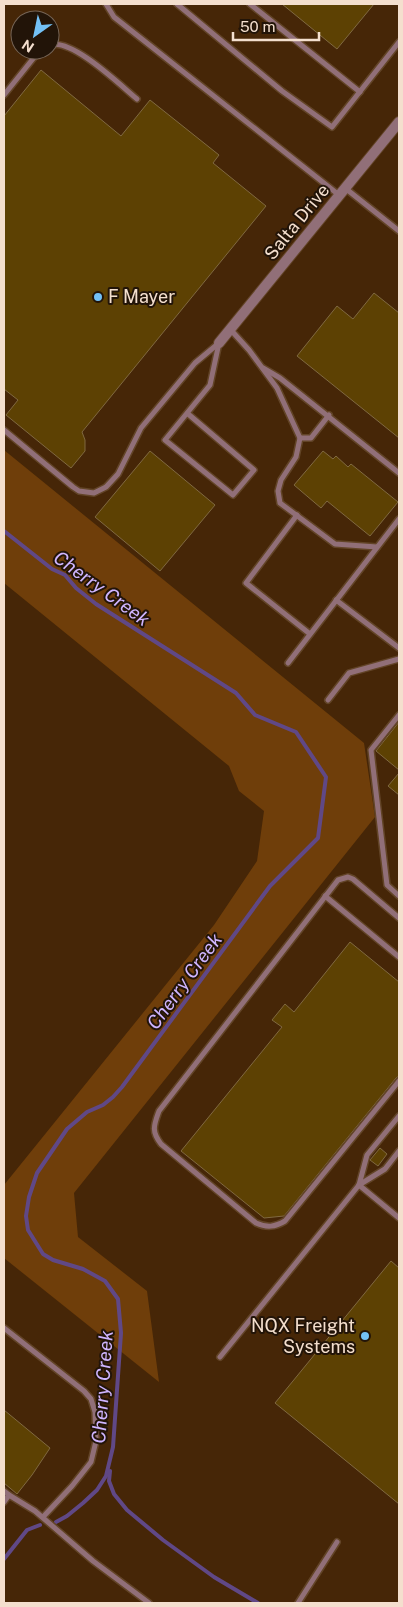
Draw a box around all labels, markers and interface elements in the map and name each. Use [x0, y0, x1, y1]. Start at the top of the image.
north arrow [10, 10, 60, 60]
scale bar [233, 10, 319, 42]
text: 50 m [240, 18, 275, 35]
text: N [19, 36, 37, 56]
street label: Salta Drive [260, 180, 333, 264]
place label: F Mayer [108, 286, 175, 307]
marker: F Mayer [92, 291, 104, 303]
water label: Cherry Creek [50, 546, 155, 631]
water label: Cherry Creek [142, 928, 227, 1033]
place label: NQX Freight Systems [251, 1315, 355, 1357]
water label: Cherry Creek [87, 1329, 117, 1444]
marker: NQX Freight Systems [359, 1330, 371, 1342]

